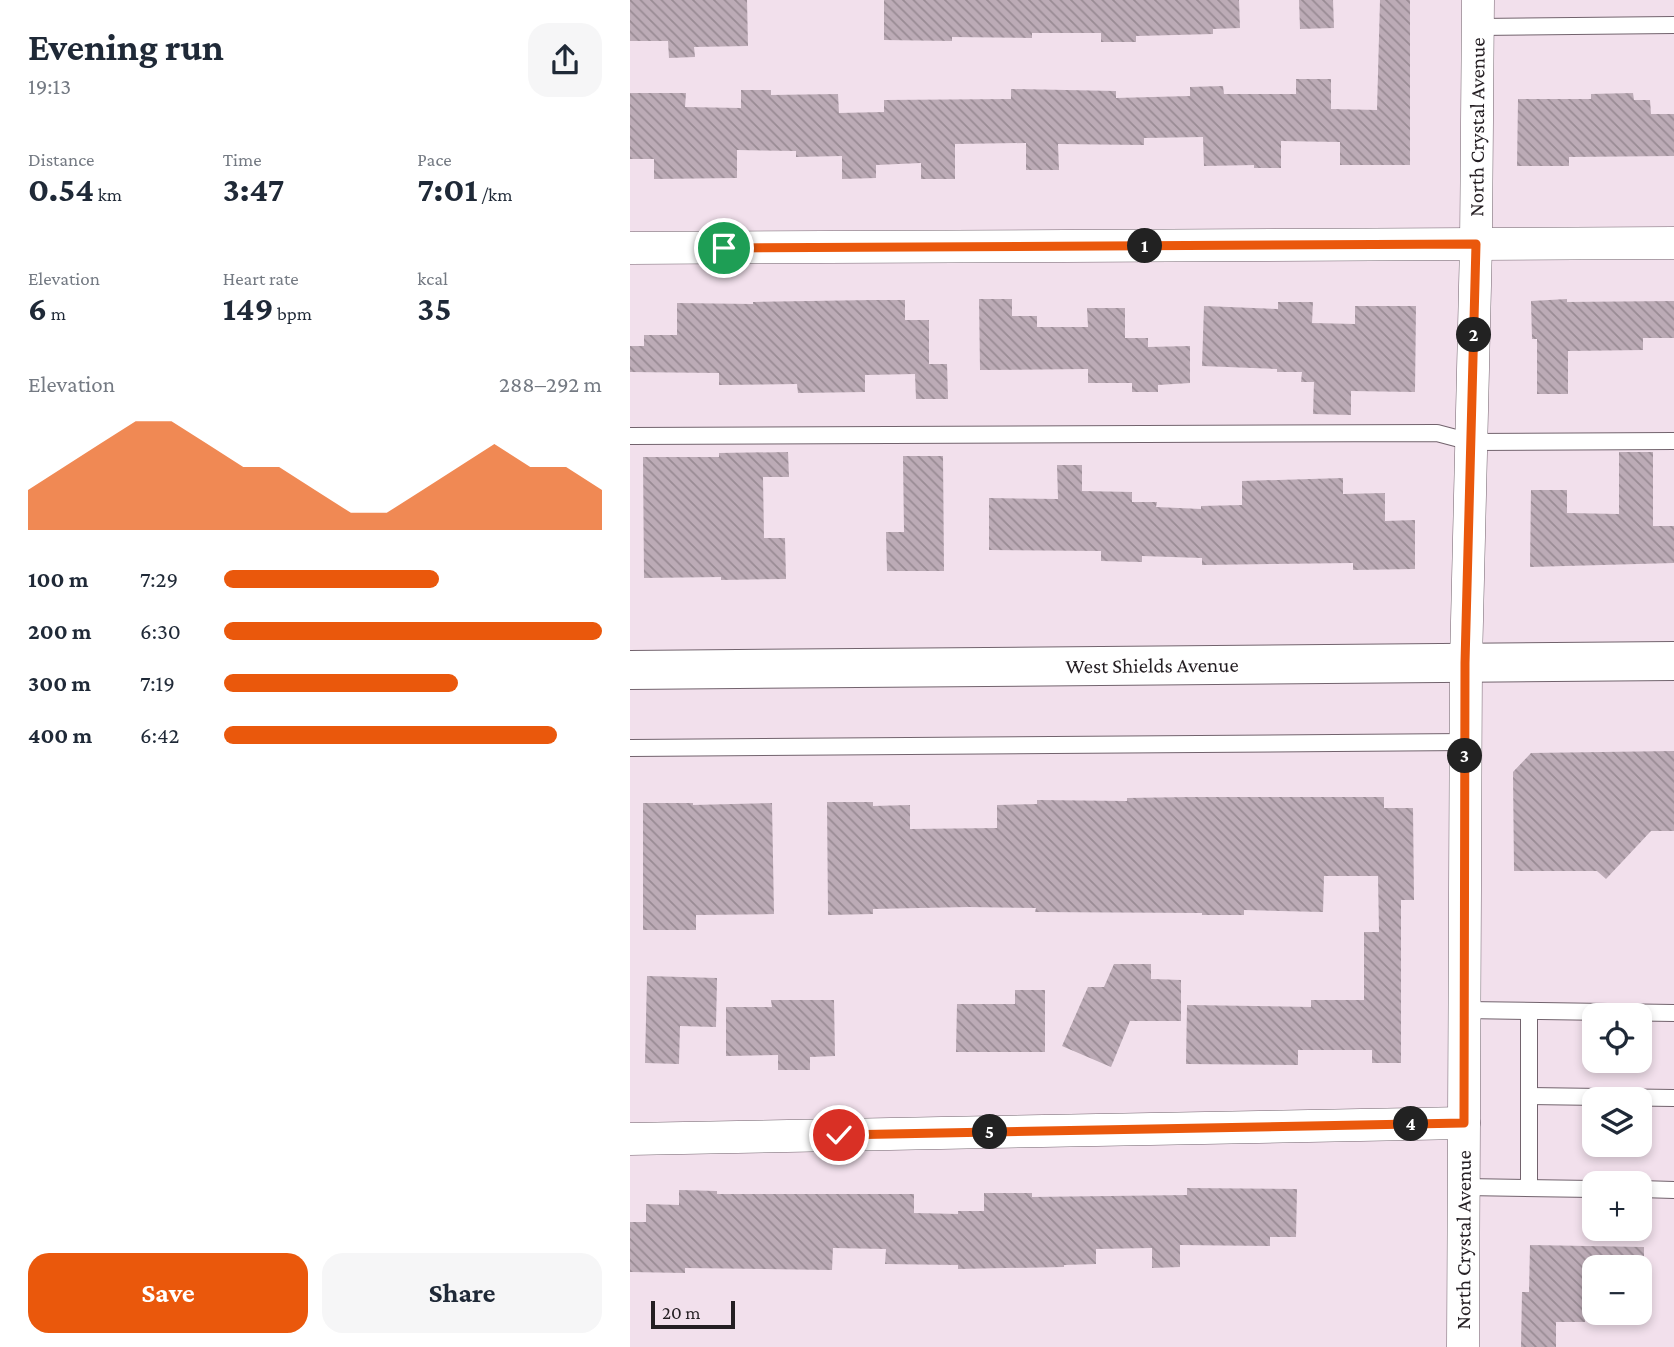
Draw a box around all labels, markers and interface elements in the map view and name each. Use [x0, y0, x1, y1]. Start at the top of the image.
button: share [528, 23, 602, 97]
text: Evening run [28, 26, 224, 68]
street label: North Crystal Avenue [1464, 37, 1490, 217]
text: 19:13 [28, 73, 71, 99]
text: Distance [28, 149, 94, 170]
text: Time [223, 149, 262, 170]
text: Pace [417, 149, 452, 170]
text: 0.54 [28, 170, 94, 209]
text: 3:47 [223, 170, 284, 209]
text: 7:01 [417, 170, 478, 209]
text: km [94, 184, 122, 205]
text: /km [478, 184, 512, 205]
pin [694, 218, 754, 278]
icon: arrive [705, 229, 743, 267]
pin: 1 [1128, 229, 1162, 264]
text: 1 [1141, 235, 1148, 256]
text: Elevation [28, 268, 100, 289]
text: Heart rate [223, 268, 299, 289]
text: kcal [417, 268, 448, 289]
text: 6 [28, 289, 47, 328]
text: 149 [223, 289, 274, 328]
text: 35 [417, 289, 452, 328]
text: m [47, 303, 66, 324]
text: bpm [274, 303, 312, 324]
pin: 2 [1456, 318, 1492, 352]
text: 2 [1469, 324, 1478, 345]
text: Elevation [28, 371, 115, 397]
text: 288–292 m [499, 371, 602, 397]
text: 100 m [28, 566, 88, 592]
text: 7:29 [140, 566, 178, 592]
text: 200 m [28, 618, 92, 644]
text: 6:30 [140, 618, 181, 644]
street label: West Shields Avenue [1065, 653, 1239, 678]
text: 300 m [28, 670, 91, 696]
text: 7:19 [140, 670, 175, 696]
text: 400 m [28, 722, 92, 748]
text: 6:42 [140, 722, 179, 748]
pin: 3 [1448, 738, 1482, 774]
text: 3 [1460, 745, 1469, 766]
map controls [1582, 1003, 1652, 1325]
button: locate [1582, 1003, 1652, 1073]
button: layers [1582, 1087, 1652, 1157]
pin [809, 1105, 869, 1165]
pin: 4 [1394, 1106, 1428, 1142]
text: 4 [1405, 1113, 1416, 1134]
pin: 5 [972, 1114, 1008, 1150]
icon: check [820, 1116, 858, 1154]
text: 5 [985, 1121, 994, 1142]
street label: North Crystal Avenue [1451, 1150, 1476, 1330]
button: + [1582, 1171, 1652, 1241]
button: Save [28, 1253, 308, 1333]
button: Share [322, 1253, 602, 1333]
button: − [1582, 1255, 1652, 1325]
scale bar [651, 1298, 735, 1330]
text: 20 m [662, 1302, 701, 1323]

